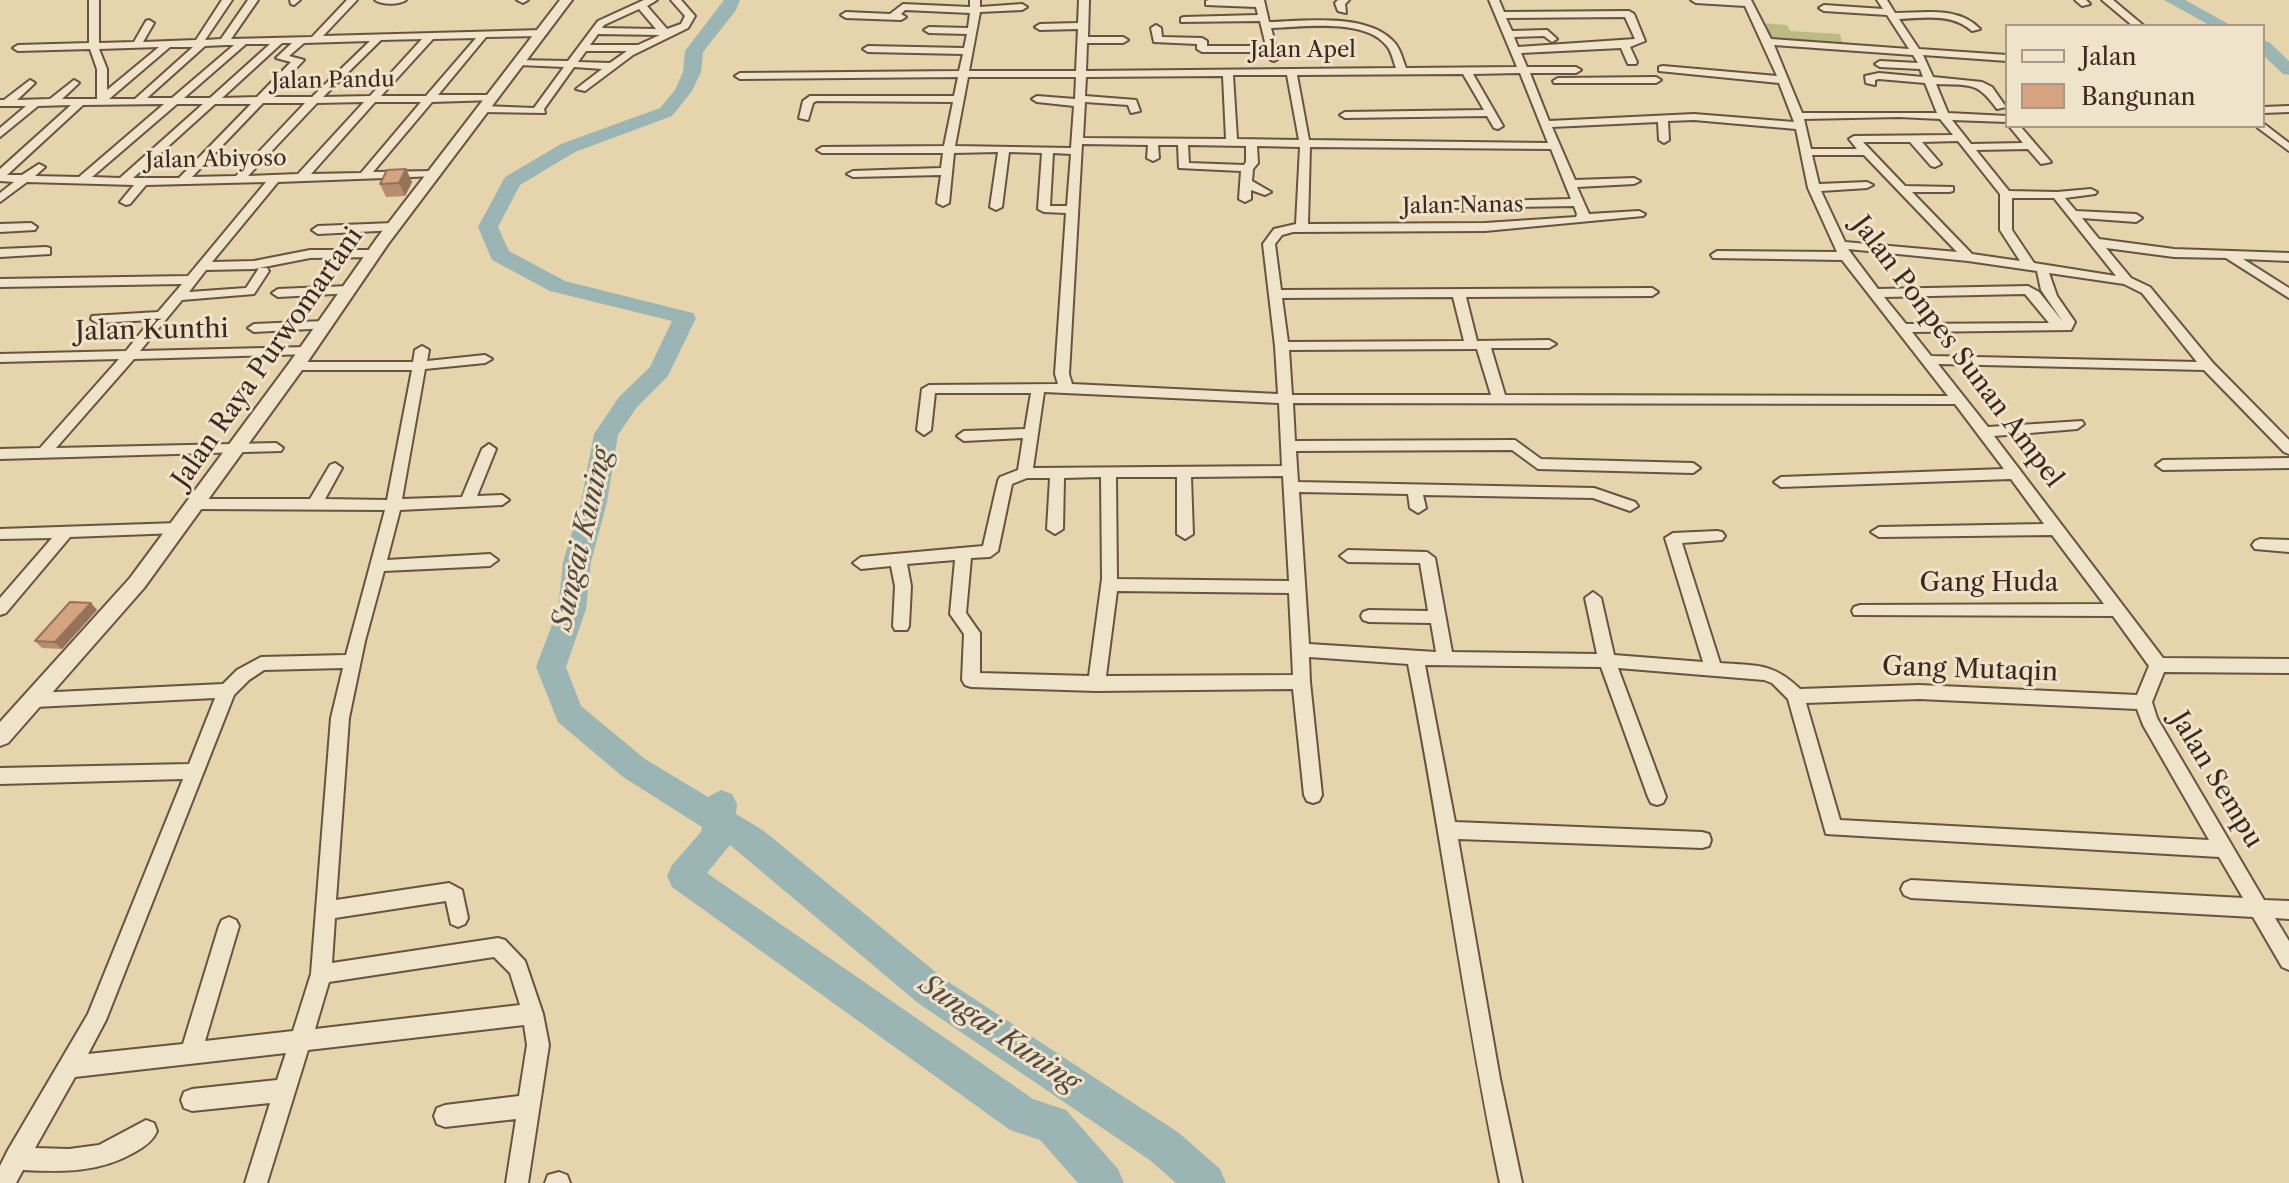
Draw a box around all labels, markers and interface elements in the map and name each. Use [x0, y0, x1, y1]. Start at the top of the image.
legend [2005, 24, 2265, 128]
street label: Jalan Apel [1250, 38, 1356, 64]
text: Jalan [2081, 42, 2137, 71]
street label: Jalan Pandu [271, 67, 395, 95]
text: Bangunan [2081, 82, 2196, 111]
street label: Jalan Abiyoso [145, 146, 287, 174]
street label: Jalan Nanas [1402, 192, 1524, 220]
street label: Jalan Ponpes Sunan Ampel [1845, 210, 2069, 494]
street label: Jalan Raya Purwomartani [166, 222, 370, 494]
street label: Jalan Kunthi [75, 314, 229, 348]
water label: Sungai Kuning [546, 445, 620, 633]
street label: Gang Huda [1920, 567, 2058, 599]
street label: Gang Mutaqin [1881, 651, 2059, 689]
street label: Jalan Sempu [2163, 706, 2269, 854]
water label: Sungai Kuning [913, 968, 1085, 1100]

